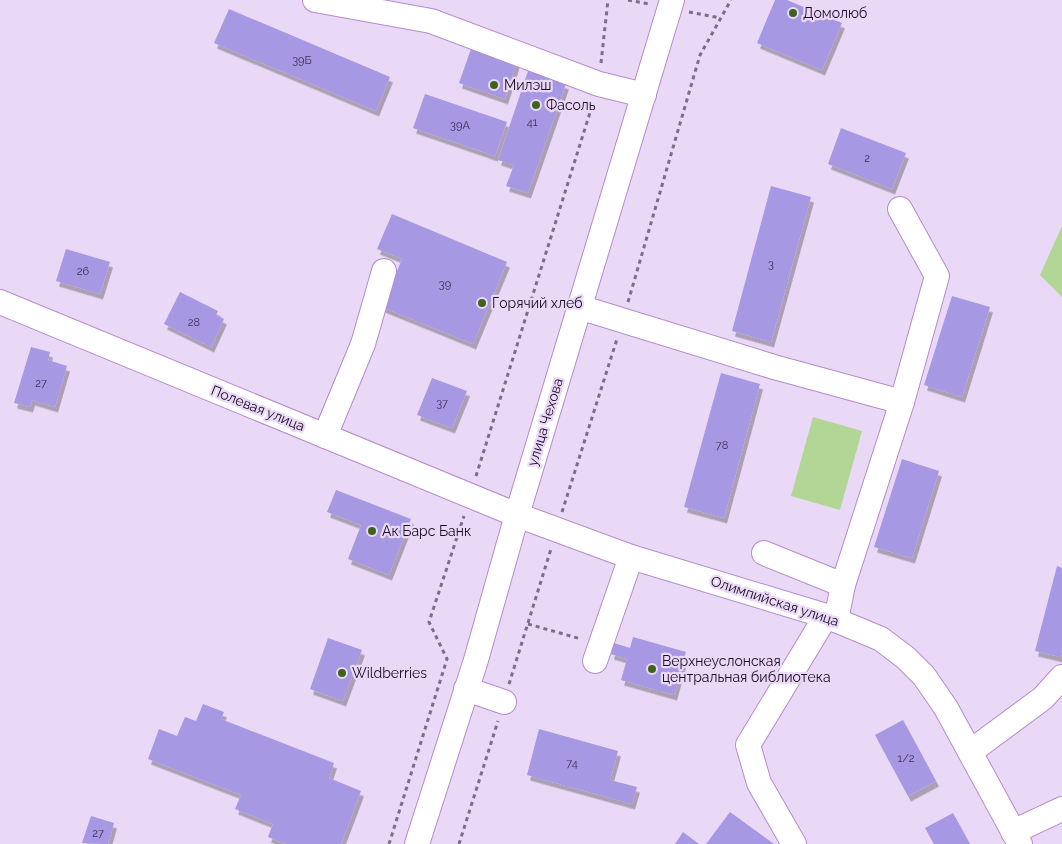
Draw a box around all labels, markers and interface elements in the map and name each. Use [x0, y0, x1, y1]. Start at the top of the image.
place label: Домолюб [803, 5, 867, 21]
marker: Домолюб [787, 7, 799, 19]
house number: 39Б [292, 54, 312, 67]
place label: Милэш [504, 77, 552, 93]
marker: Милэш [488, 79, 500, 91]
place label: Фасоль [546, 97, 596, 113]
marker: Фасоль [530, 99, 542, 111]
house number: 41 [527, 116, 538, 129]
house number: 39А [450, 119, 470, 132]
house number: 2 [864, 152, 870, 165]
house number: 3 [768, 258, 774, 271]
house number: 26 [77, 265, 90, 278]
house number: 39 [439, 278, 451, 291]
place label: Горячий хлеб [492, 295, 583, 311]
marker: Горячий хлеб [476, 297, 488, 309]
house number: 28 [188, 316, 200, 329]
street label: улица Чехова [524, 376, 566, 468]
house number: 27 [35, 377, 47, 390]
street label: Полевая улица [209, 382, 307, 434]
house number: 37 [436, 397, 448, 410]
house number: 78 [716, 439, 728, 452]
place label: Ак Барс Банк [382, 523, 471, 539]
marker: Ак Барс Банк [366, 525, 378, 537]
street label: Олимпийская улица [709, 573, 841, 629]
place label: Верхнеуслонская центральная библиотека [662, 653, 831, 685]
marker: Верхнеуслонская центральная библиотека [646, 663, 658, 675]
place label: Wildberries [352, 665, 427, 681]
marker: Wildberries [336, 667, 348, 679]
house number: 1/2 [898, 752, 915, 765]
house number: 74 [566, 757, 578, 770]
house number: 27 [92, 827, 104, 840]

